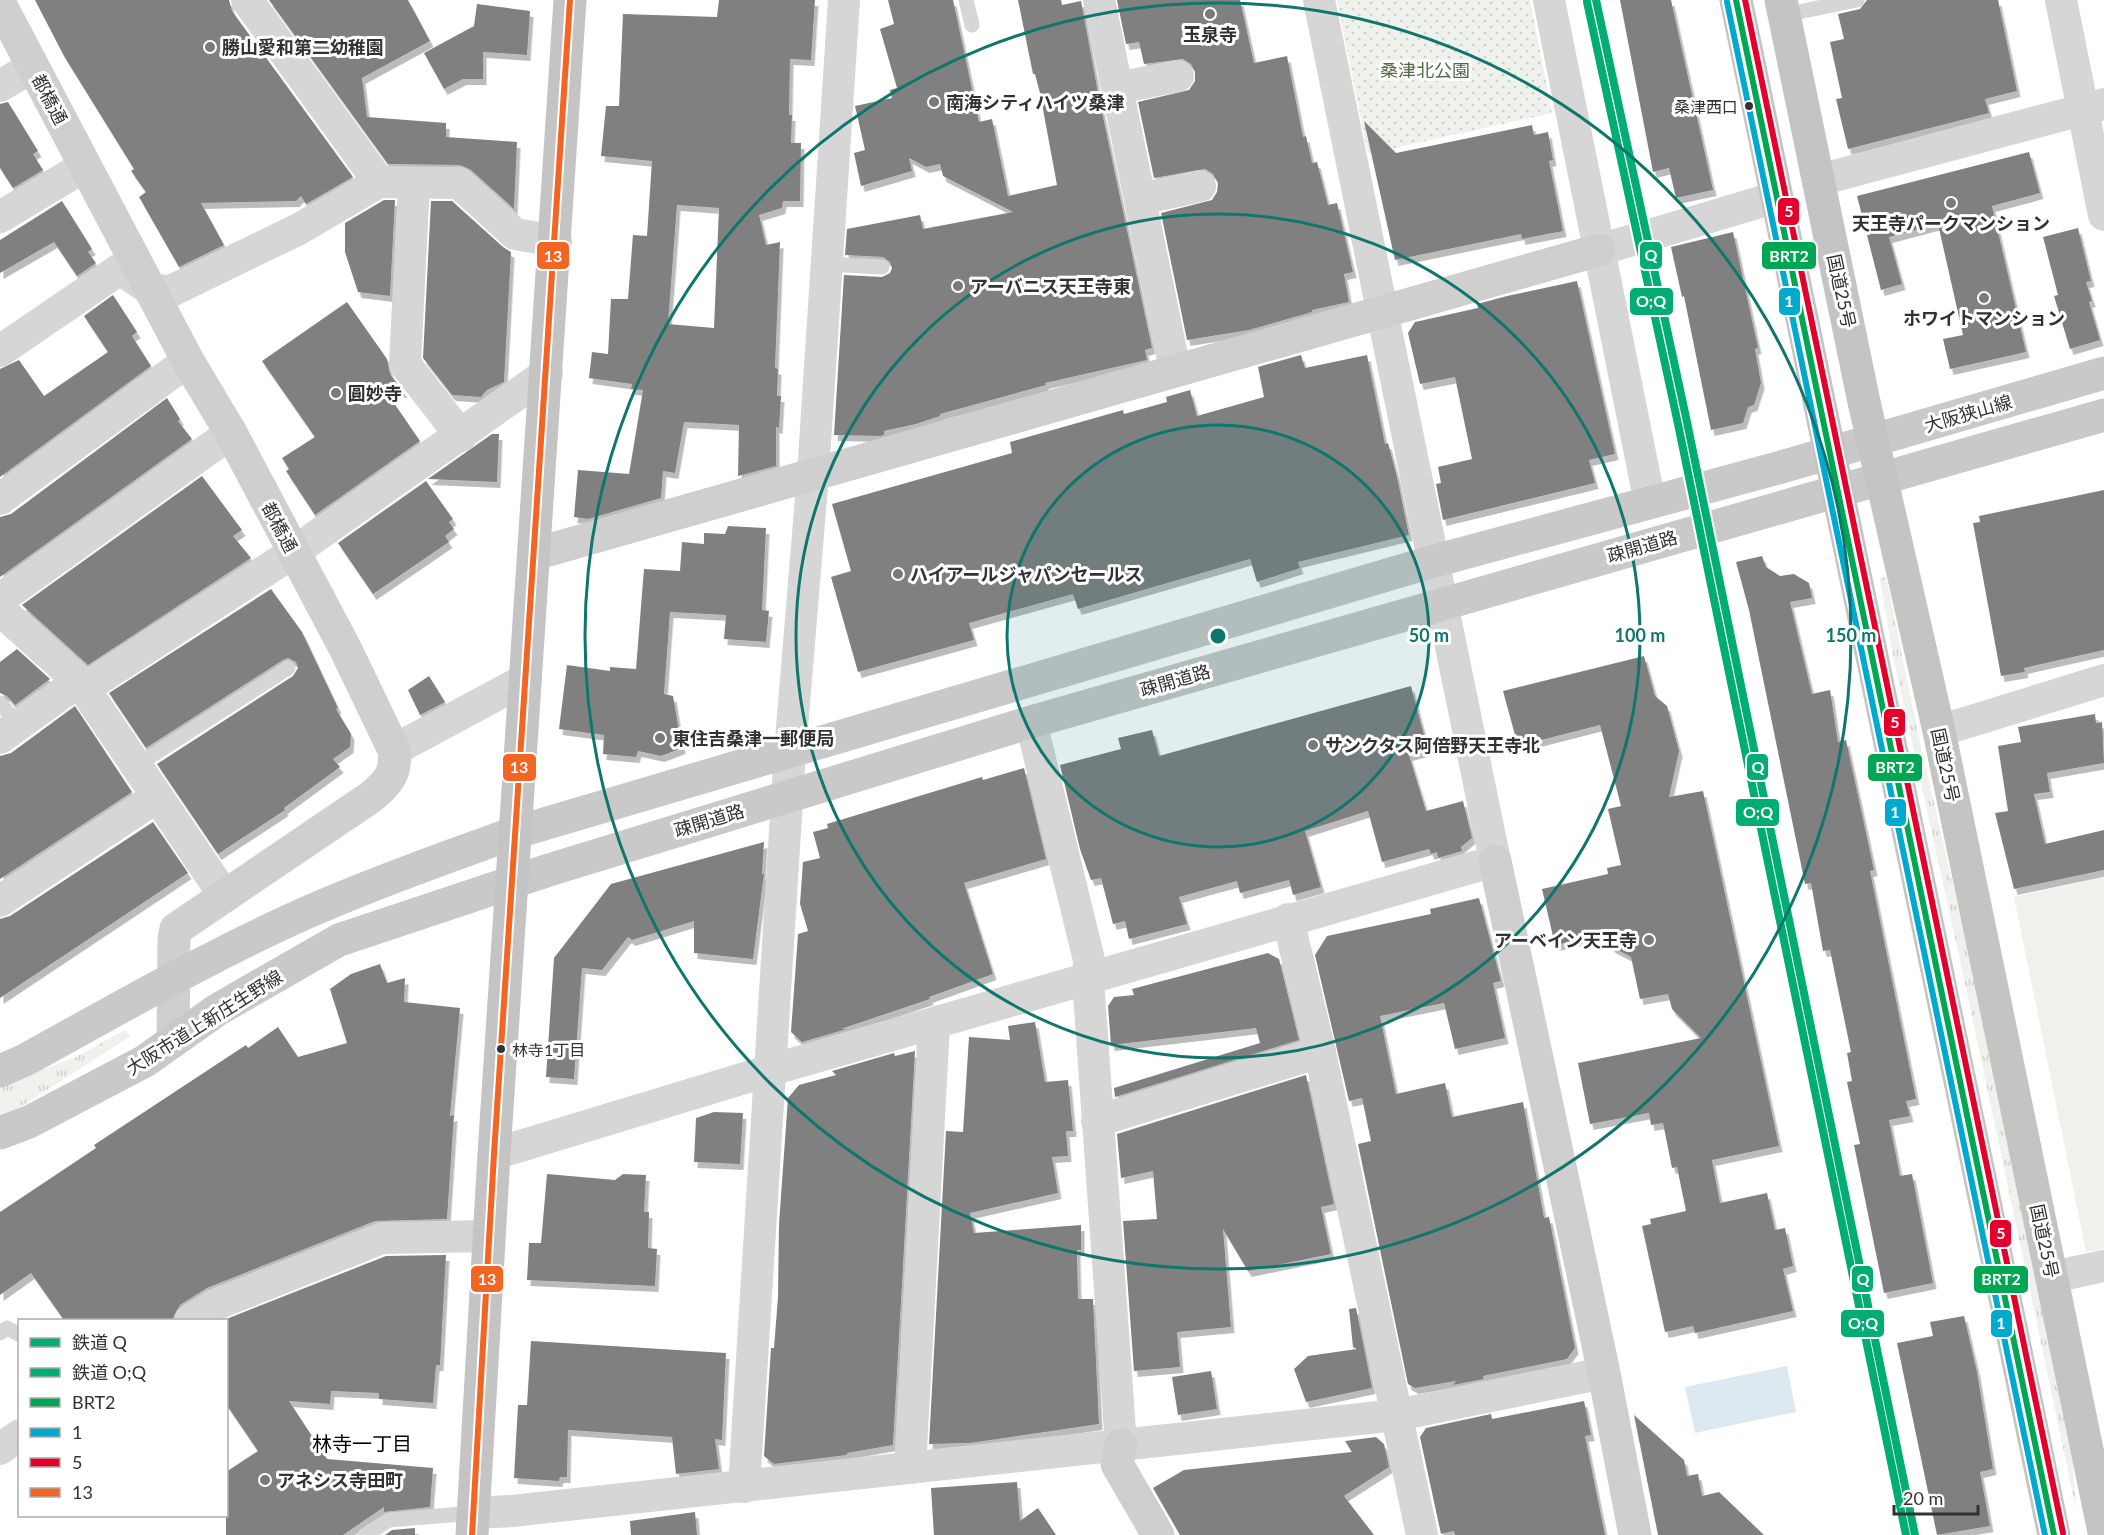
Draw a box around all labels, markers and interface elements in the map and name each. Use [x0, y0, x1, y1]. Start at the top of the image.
marker: 玉泉寺 [1203, 7, 1217, 21]
place label: 玉泉寺 [1183, 23, 1237, 45]
place label: 勝山愛和第二幼稚園 [222, 36, 384, 58]
marker: 勝山愛和第二幼稚園 [203, 40, 217, 54]
park label: 桑津北公園 [1380, 59, 1470, 81]
street label: 都橋通 [28, 70, 72, 128]
place label: 南海シティハイツ桑津 [946, 91, 1125, 113]
marker: 南海シティハイツ桑津 [927, 95, 941, 109]
place label: 桑津西口 [1674, 97, 1738, 116]
marker: 桑津西口 [1743, 100, 1755, 112]
marker: 天王寺パークマンション [1944, 196, 1958, 210]
line badge: 5 [1777, 197, 1800, 226]
text: 5 [1784, 201, 1794, 220]
place label: 天王寺パークマンション [1852, 212, 2050, 234]
line badge: 13 [536, 241, 570, 270]
line badge: Q [1639, 241, 1663, 270]
line badge: BRT2 [1761, 241, 1817, 270]
text: Q [1645, 245, 1658, 264]
text: 13 [544, 246, 562, 265]
text: BRT2 [1769, 246, 1809, 265]
street label: 国道25号 [1823, 252, 1861, 330]
place label: アーバニス天王寺東 [970, 275, 1131, 297]
marker: アーバニス天王寺東 [951, 279, 965, 293]
line badge: O;Q [1629, 287, 1674, 316]
line badge: 1 [1778, 287, 1801, 316]
text: O;Q [1636, 291, 1666, 310]
text: 1 [1784, 291, 1794, 310]
marker: ホワイトマンション [1977, 291, 1991, 305]
place label: ホワイトマンション [1903, 307, 2065, 329]
place label: 圓妙寺 [348, 382, 402, 404]
marker: 圓妙寺 [329, 386, 343, 400]
street label: 大阪狭山線 [1922, 390, 2014, 436]
street label: 都橋通 [258, 498, 302, 556]
street label: 疎開道路 [1604, 526, 1680, 566]
place label: ハイアールジャパンセールス [910, 563, 1143, 585]
marker: ハイアールジャパンセールス [891, 567, 905, 581]
text: 50 m [1409, 624, 1449, 646]
text: 100 m [1615, 624, 1665, 646]
text: 150 m [1826, 624, 1876, 646]
centre of rings [1208, 626, 1228, 646]
street label: 疎開道路 [1137, 660, 1213, 700]
line badge: 5 [1883, 708, 1906, 737]
text: 5 [1890, 712, 1900, 731]
street label: 国道25号 [1927, 726, 1965, 804]
place label: 東住吉桑津一郵便局 [672, 727, 834, 749]
marker: 東住吉桑津一郵便局 [653, 731, 667, 745]
place label: サンクタス阿倍野天王寺北 [1325, 734, 1540, 756]
marker: サンクタス阿倍野天王寺北 [1306, 738, 1320, 752]
line badge: 13 [502, 753, 537, 782]
line badge: Q [1746, 753, 1769, 781]
line badge: BRT2 [1867, 753, 1923, 782]
text: 13 [510, 757, 528, 776]
text: Q [1752, 757, 1765, 776]
text: BRT2 [1875, 757, 1915, 776]
line badge: O;Q [1735, 798, 1780, 827]
line badge: 1 [1884, 798, 1907, 827]
street label: 疎開道路 [671, 799, 747, 841]
text: O;Q [1743, 802, 1773, 821]
text: 1 [1890, 802, 1900, 821]
place label: アーベイン天王寺 [1494, 929, 1637, 951]
marker: アーベイン天王寺 [1642, 933, 1656, 947]
street label: 大阪市道上新庄生野線 [122, 965, 286, 1079]
place label: 林寺1丁目 [512, 1040, 585, 1059]
marker: 林寺1丁目 [495, 1043, 507, 1055]
street label: 国道25号 [2026, 1202, 2064, 1280]
line badge: 5 [1989, 1219, 2012, 1248]
text: 5 [1996, 1223, 2006, 1242]
line badge: 13 [470, 1265, 504, 1293]
line badge: Q [1851, 1265, 1874, 1293]
line badge: BRT2 [1973, 1265, 2029, 1294]
text: 13 [478, 1269, 496, 1288]
text: Q [1857, 1269, 1870, 1288]
text: BRT2 [1981, 1269, 2021, 1288]
line badge: O;Q [1840, 1309, 1885, 1338]
line badge: 1 [1990, 1309, 2013, 1338]
text: O;Q [1848, 1313, 1878, 1332]
text: 1 [1996, 1313, 2006, 1332]
legend [18, 1319, 228, 1517]
text: 鉄道 Q [72, 1331, 128, 1353]
text: 鉄道 O;Q [72, 1361, 147, 1383]
text: BRT2 [72, 1391, 116, 1413]
text: 1 [72, 1421, 82, 1443]
district label: 林寺一丁目 [312, 1431, 412, 1455]
text: 5 [72, 1451, 82, 1473]
place label: アネシス寺田町 [277, 1469, 403, 1491]
marker: アネシス寺田町 [258, 1473, 272, 1487]
scale bar [1894, 1478, 1978, 1516]
text: 13 [72, 1481, 93, 1503]
text: 20 m [1903, 1487, 1943, 1509]

